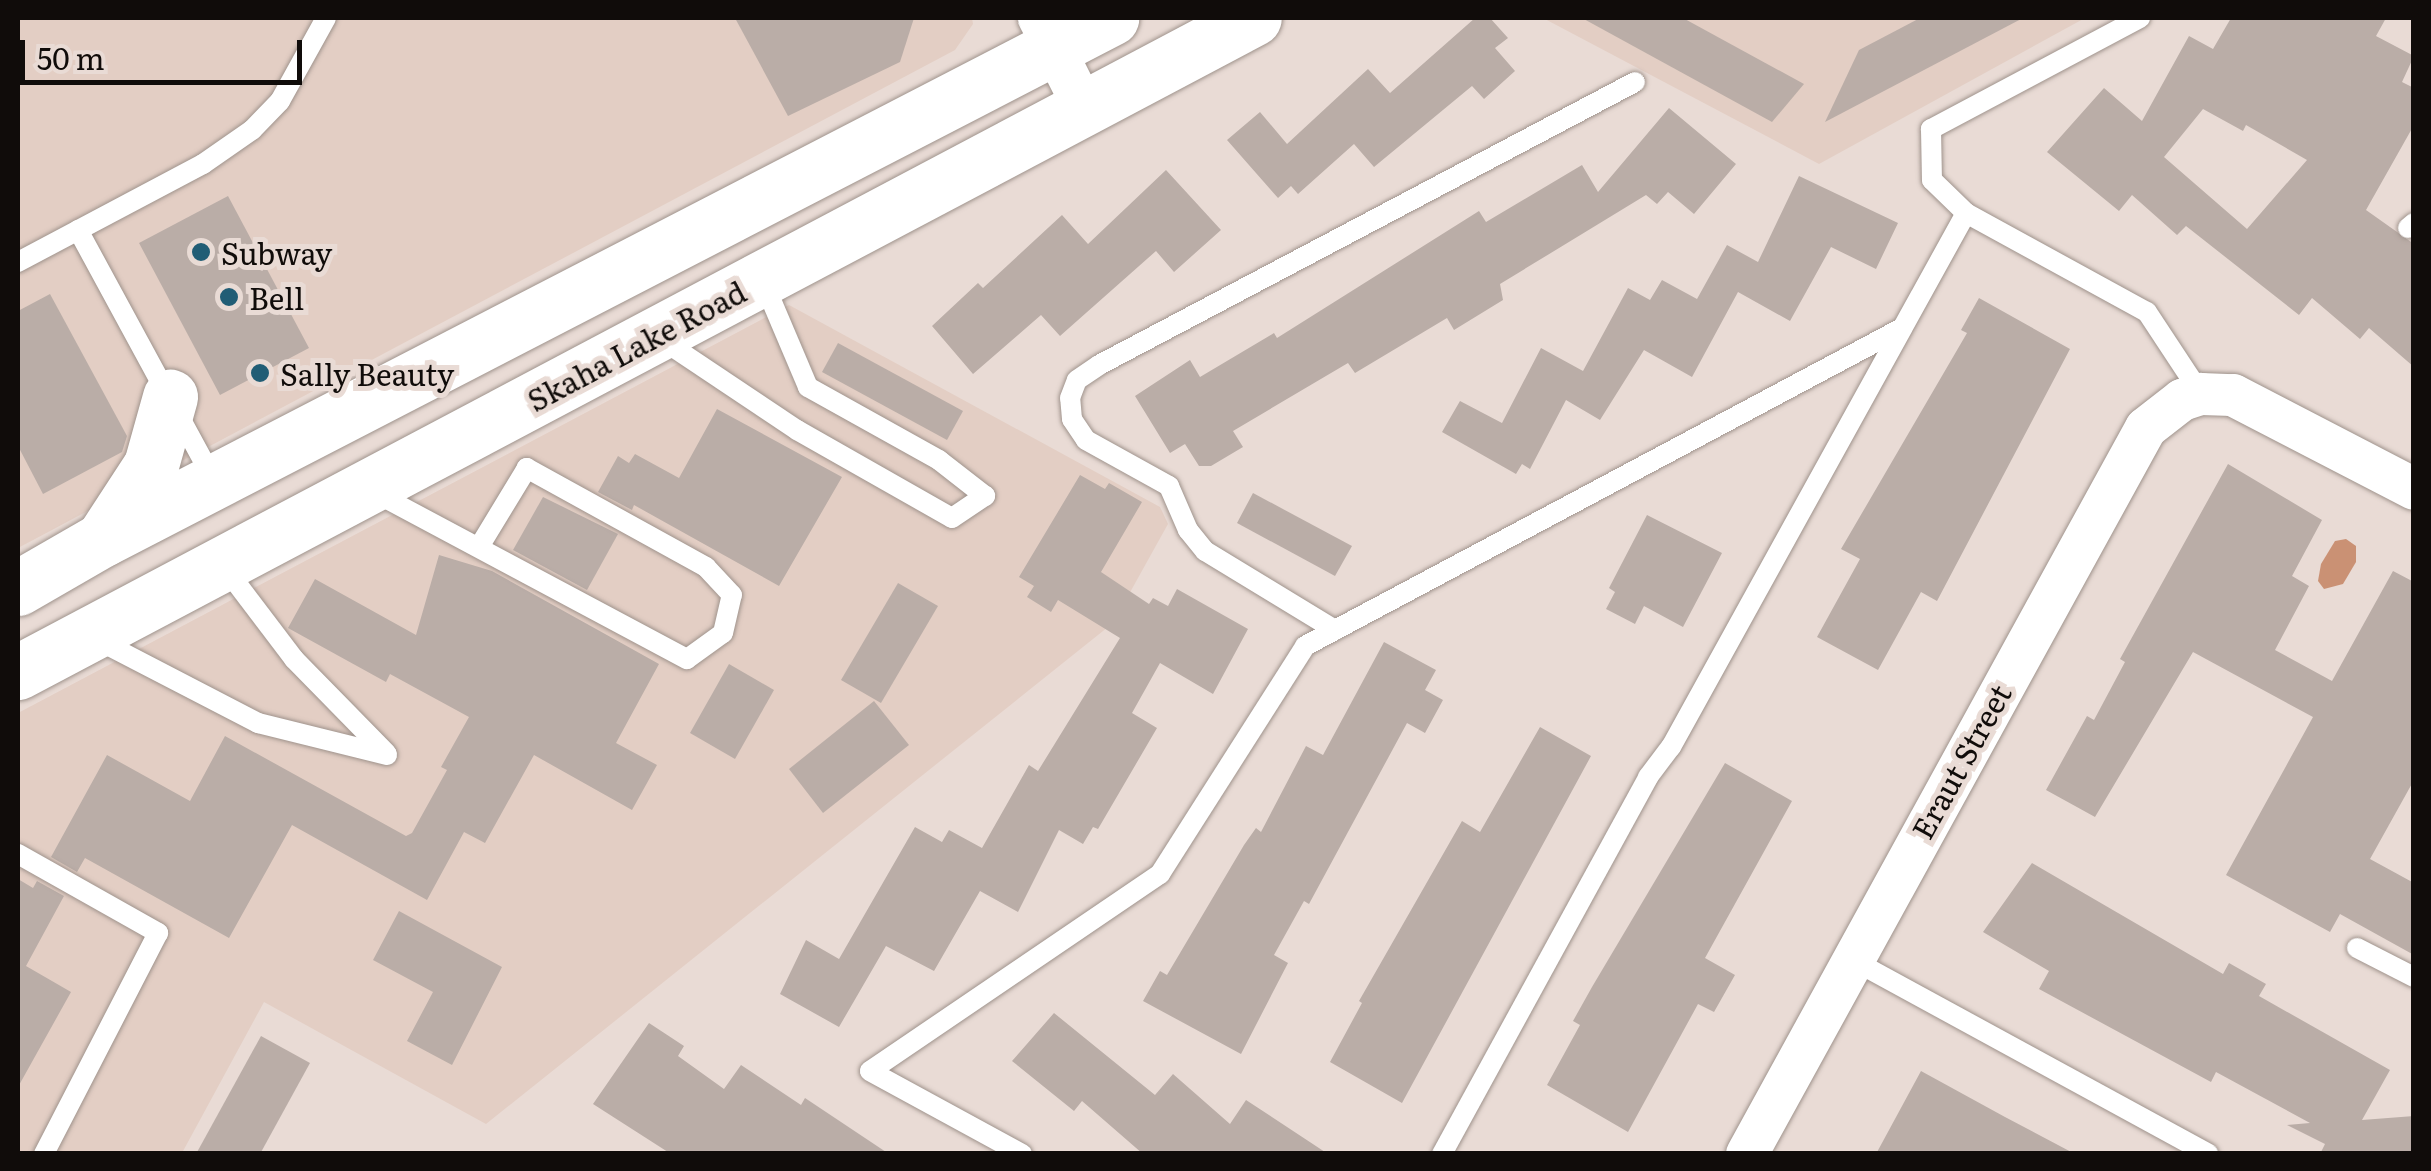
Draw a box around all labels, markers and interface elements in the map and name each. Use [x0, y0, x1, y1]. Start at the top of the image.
scale bar [25, 20, 308, 82]
text: 50 m [37, 35, 105, 79]
place label: Subway [221, 234, 332, 270]
marker: Subway [190, 241, 212, 263]
street label: Skaha Lake Road [521, 272, 751, 418]
place label: Bell [249, 279, 304, 315]
marker: Bell [218, 286, 240, 308]
place label: Sally Beauty [280, 355, 454, 391]
marker: Sally Beauty [249, 362, 271, 384]
street label: Eraut Street [1903, 678, 2017, 844]

